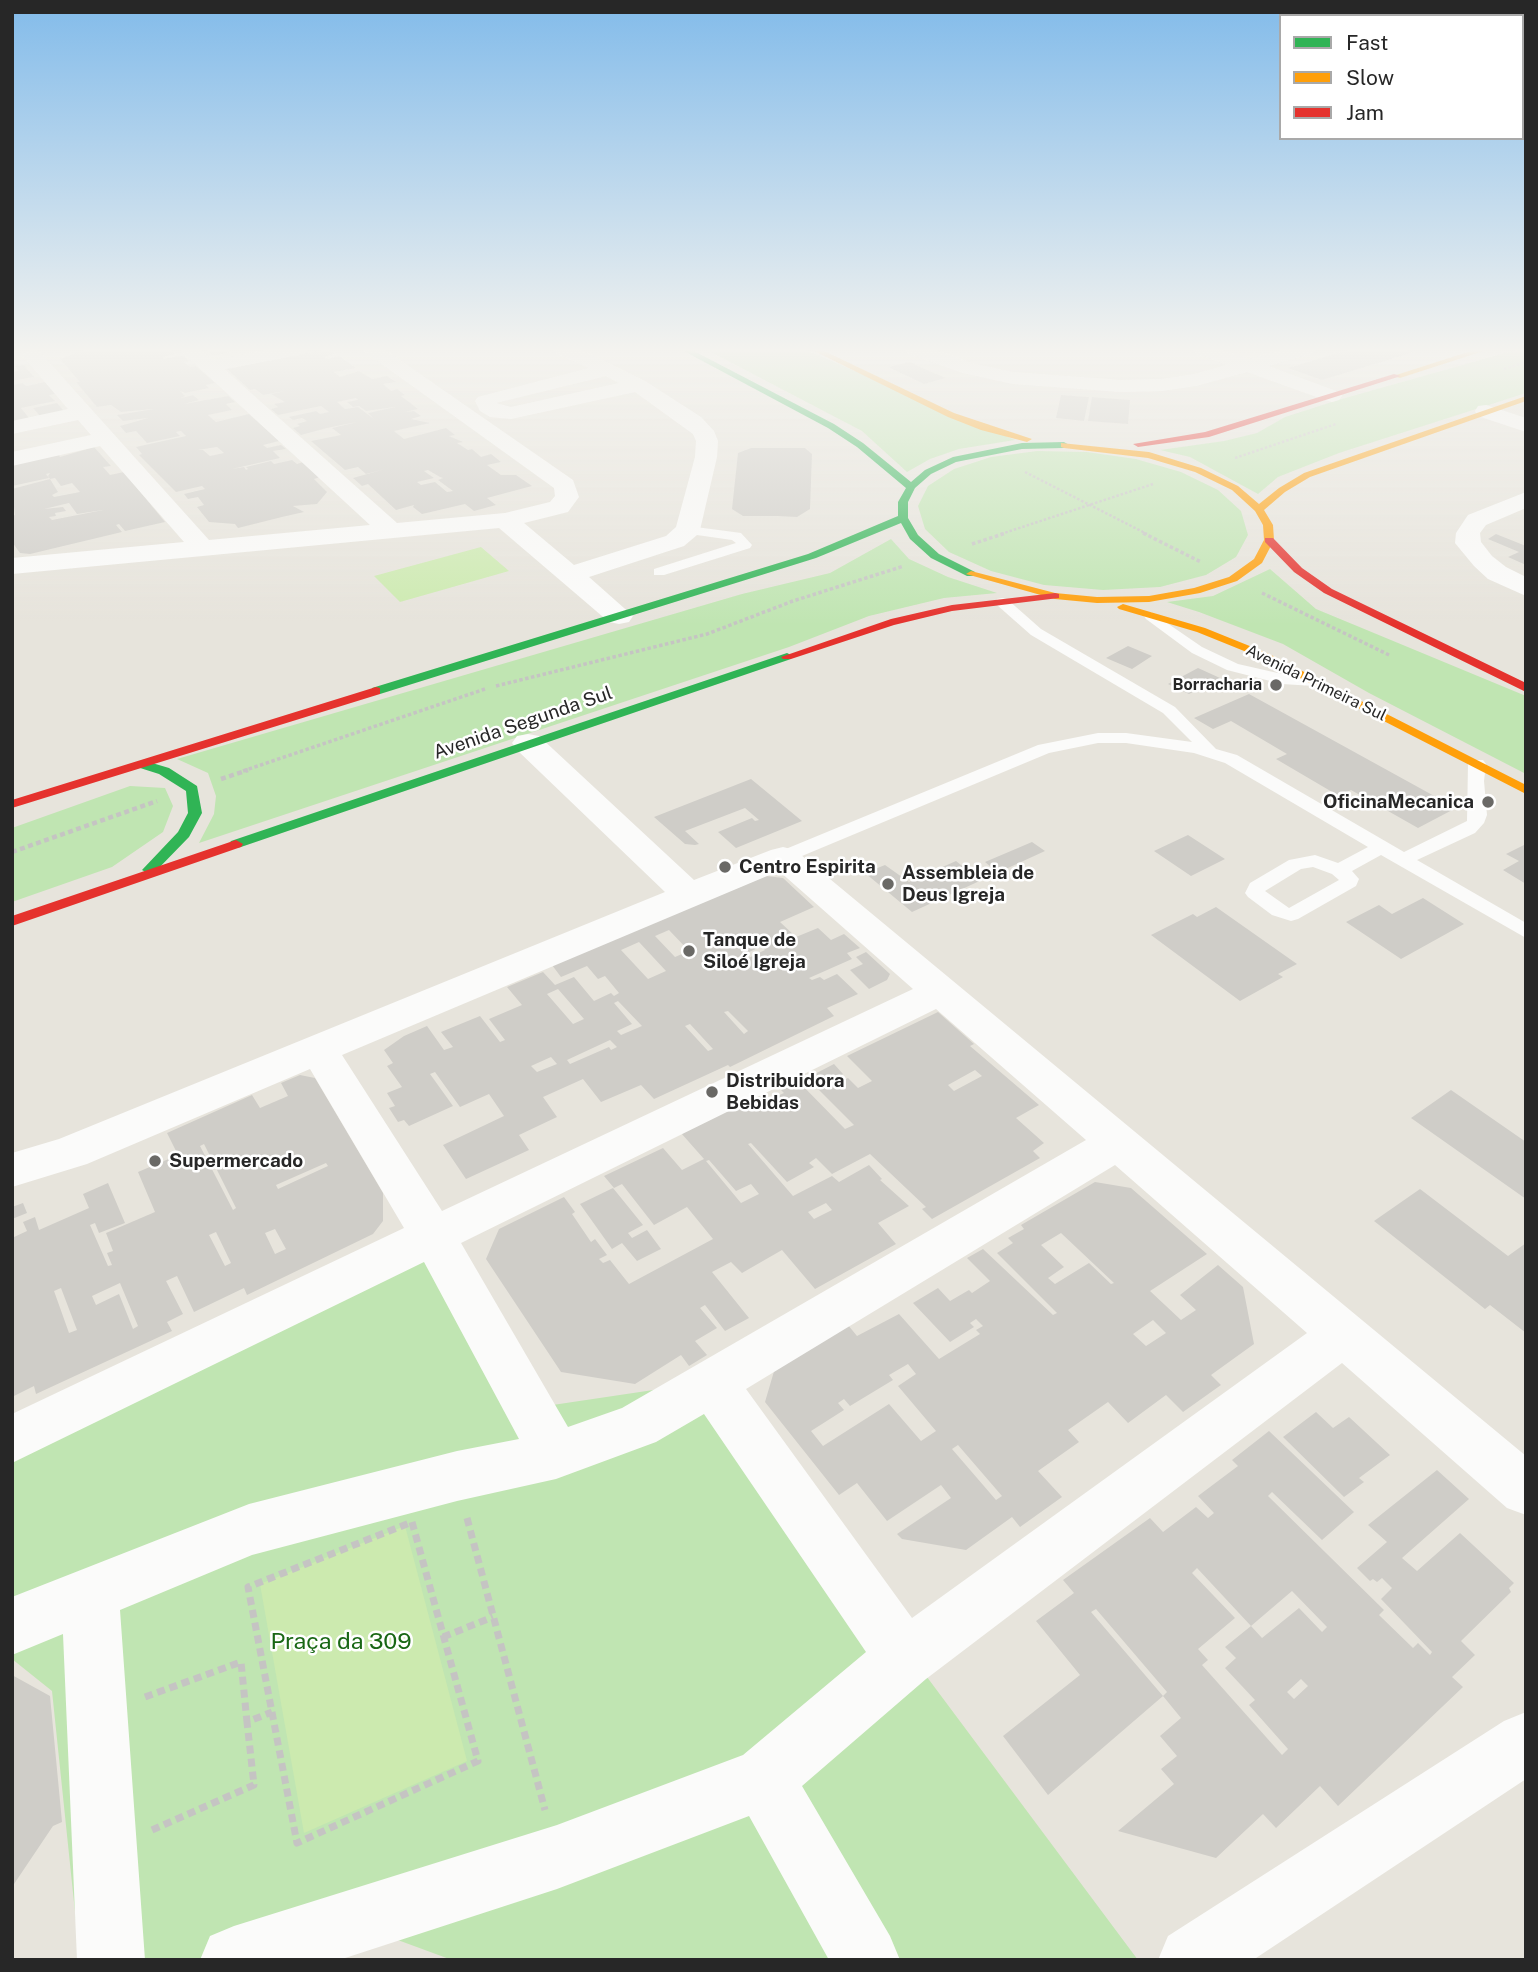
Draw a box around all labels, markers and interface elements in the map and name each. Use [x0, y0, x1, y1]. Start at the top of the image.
legend [1279, 14, 1524, 140]
text: Fast [1346, 30, 1388, 55]
text: Slow [1346, 65, 1394, 90]
text: Jam [1346, 100, 1384, 125]
street label: Avenida Primeira Sul [1243, 641, 1389, 725]
place label: Borracharia [1173, 675, 1262, 695]
marker: Borracharia [1268, 677, 1284, 693]
street label: Avenida Segunda Sul [430, 682, 616, 764]
place label: OficinaMecanica [1323, 791, 1474, 813]
marker: OficinaMecanica [1480, 794, 1496, 810]
place label: Centro Espirita [739, 856, 876, 878]
marker: Centro Espirita [717, 859, 733, 875]
place label: Assembleia de Deus Igreja [902, 862, 1034, 906]
marker: Assembleia de Deus Igreja [880, 876, 896, 892]
place label: Tanque de Siloé Igreja [703, 929, 806, 973]
marker: Tanque de Siloé Igreja [681, 943, 697, 959]
place label: Distribuidora Bebidas [726, 1070, 844, 1114]
marker: Distribuidora Bebidas [704, 1084, 720, 1100]
place label: Supermercado [169, 1150, 303, 1172]
marker: Supermercado [147, 1153, 163, 1169]
park label: Praça da 309 [270, 1628, 412, 1656]

